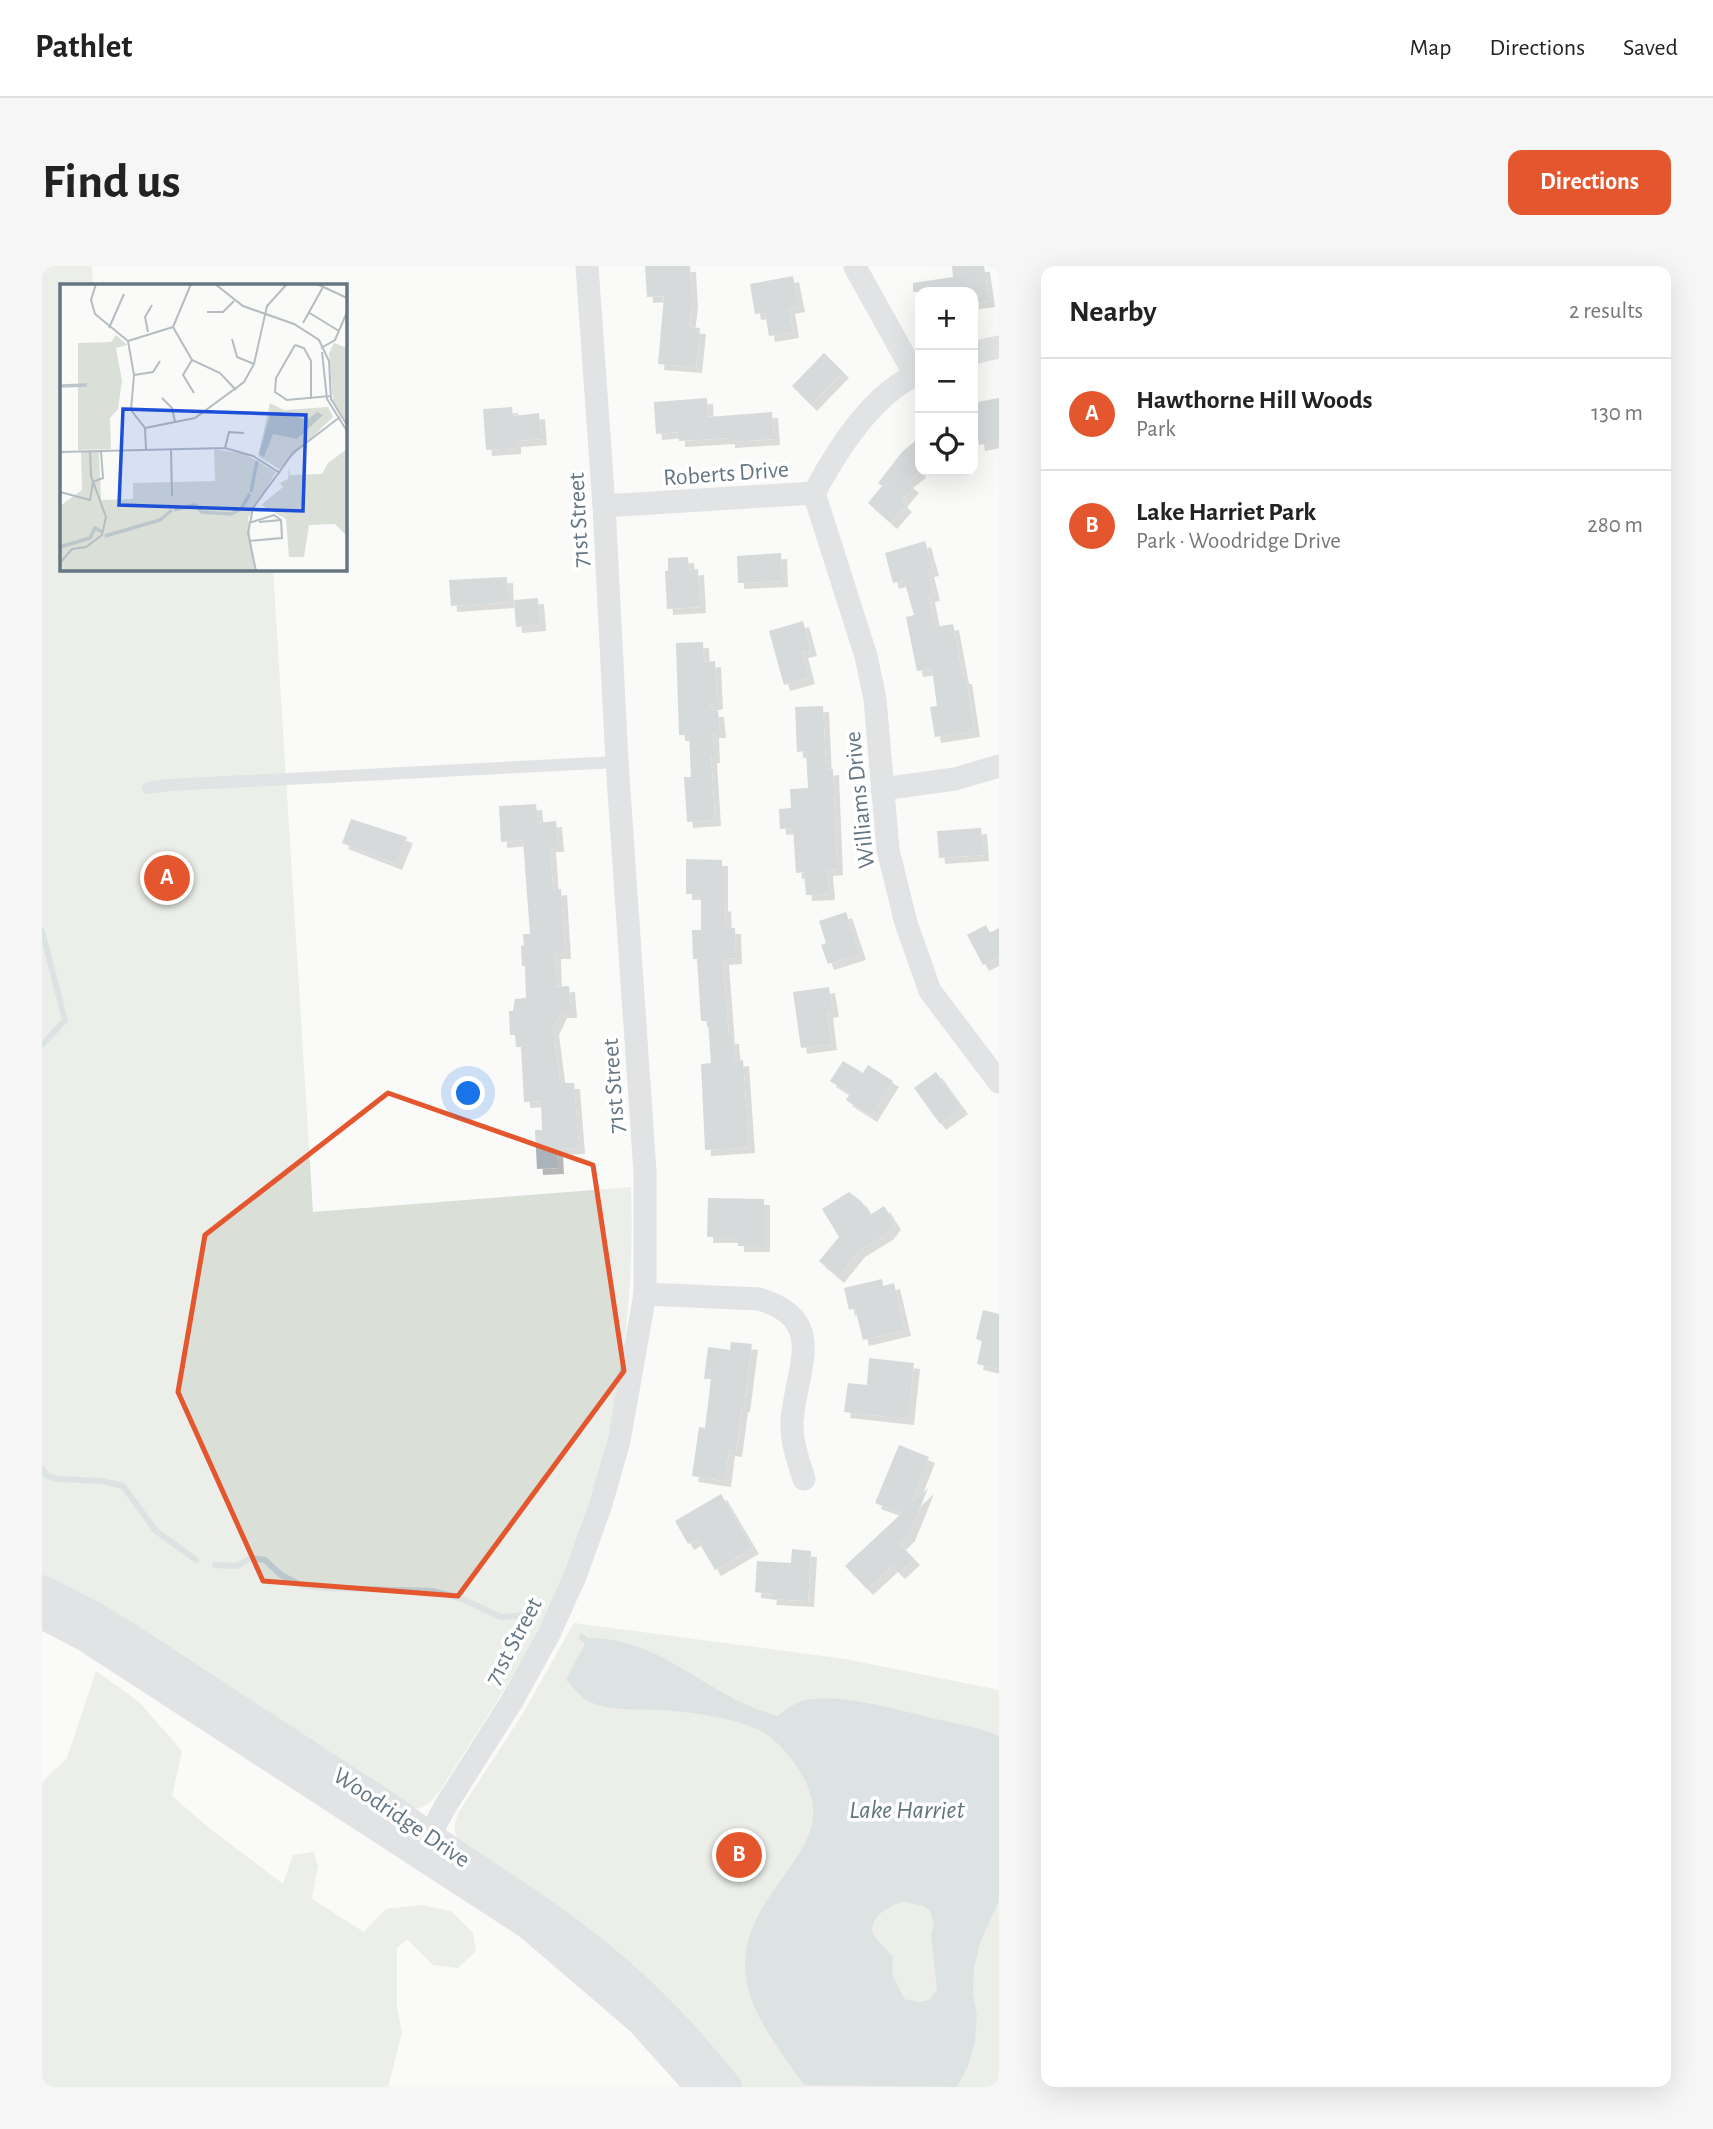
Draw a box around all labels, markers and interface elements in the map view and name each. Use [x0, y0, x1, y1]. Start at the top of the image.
text: Pathlet [35, 31, 133, 64]
text: Map [1409, 36, 1451, 60]
text: Directions [1489, 36, 1585, 60]
text: Saved [1623, 36, 1678, 60]
button: Directions [1508, 150, 1671, 215]
text: Find us [42, 158, 181, 207]
inset map [60, 284, 346, 570]
map controls [915, 287, 978, 476]
button: + [915, 287, 978, 350]
text: Nearby [1069, 297, 1157, 327]
text: 2 results [1569, 300, 1643, 323]
button: − [915, 350, 978, 413]
text: Hawthorne Hill Woods [1136, 387, 1373, 413]
text: A [1085, 402, 1099, 425]
text: 130 m [1591, 402, 1643, 425]
button: locate [915, 413, 978, 476]
text: Park [1136, 418, 1176, 441]
street label: Roberts Drive [662, 458, 790, 490]
street label: 71st Street [565, 471, 593, 568]
text: Lake Harriet Park [1136, 499, 1316, 525]
text: B [1085, 514, 1099, 537]
text: 280 m [1587, 514, 1643, 537]
text: Park · Woodridge Drive [1136, 530, 1341, 553]
street label: Williams Drive [841, 730, 879, 870]
pin: A [144, 852, 190, 904]
street label: 71st Street [599, 1037, 629, 1134]
your location [451, 1076, 485, 1110]
street label: 71st Street [481, 1593, 547, 1689]
street label: Woodridge Drive [329, 1763, 474, 1872]
water label: Lake Harriet [849, 1797, 965, 1823]
pin: B [716, 1829, 762, 1881]

